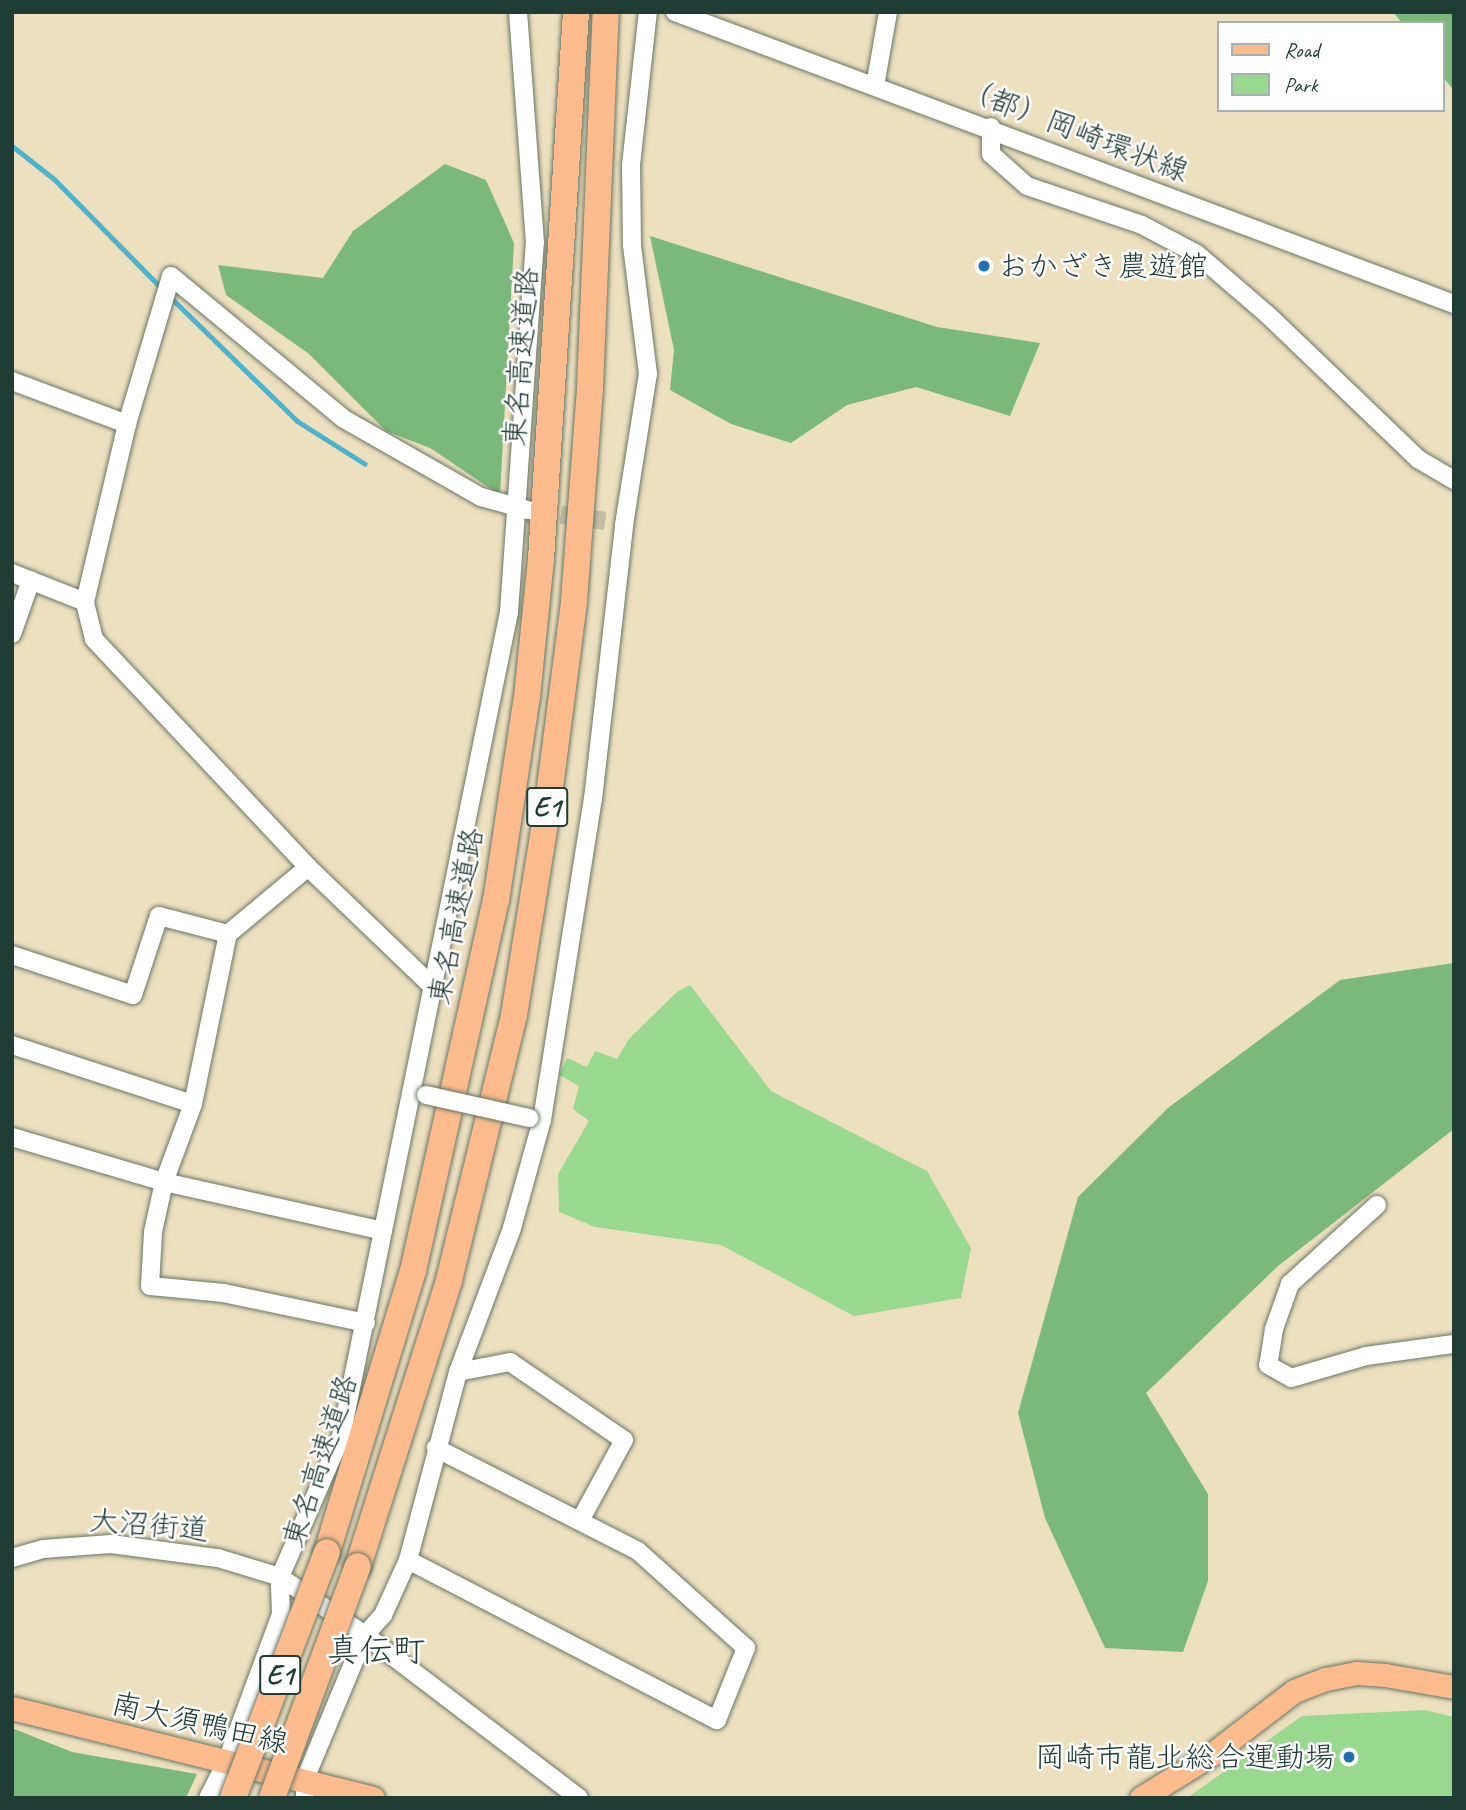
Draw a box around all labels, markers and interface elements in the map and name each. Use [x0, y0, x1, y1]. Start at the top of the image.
legend [1218, 21, 1445, 112]
text: Road [1284, 37, 1319, 63]
street label: （都）岡崎環状線 [957, 70, 1193, 190]
text: Park [1284, 72, 1317, 98]
place label: おかざき農遊館 [998, 248, 1208, 284]
marker: おかざき農遊館 [976, 258, 992, 274]
street label: 東名高速道路 [497, 266, 545, 448]
road number: E1 [526, 782, 568, 832]
street label: 東名高速道路 [421, 824, 491, 1008]
street label: 東名高速道路 [275, 1370, 365, 1552]
street label: 大沼街道 [88, 1502, 210, 1548]
district label: 真伝町 [327, 1631, 425, 1671]
road number: E1 [259, 1650, 301, 1700]
street label: 南大須鴨田線 [108, 1685, 292, 1761]
place label: 岡崎市龍北総合運動場 [1035, 1739, 1335, 1775]
marker: 岡崎市龍北総合運動場 [1341, 1749, 1357, 1765]

